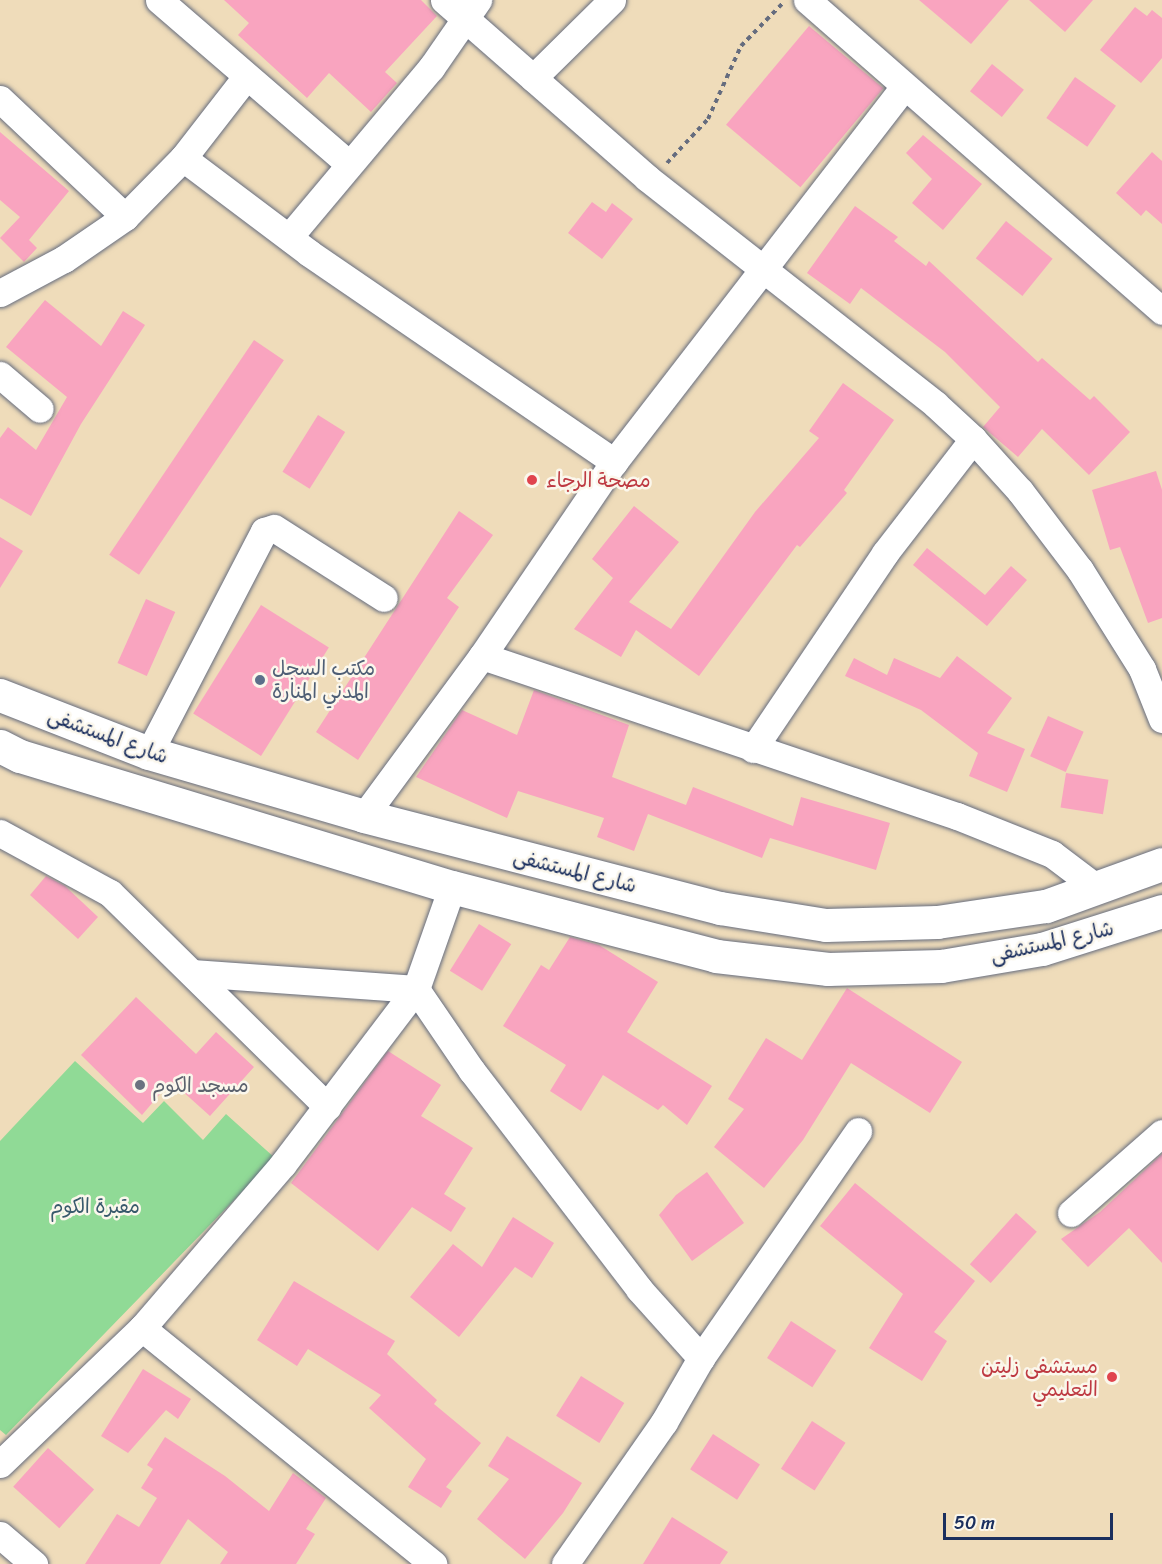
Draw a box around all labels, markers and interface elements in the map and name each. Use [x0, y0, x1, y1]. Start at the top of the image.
place label: مصحة الرجاء [546, 468, 651, 492]
marker: مصحة الرجاء [523, 471, 541, 489]
place label: مكتب السجل المدني المنارة [272, 656, 375, 703]
marker: مكتب السجل المدني المنارة [253, 673, 267, 687]
street label: شارع المستشفى [45, 703, 171, 769]
street label: شارع المستشفى [511, 844, 639, 898]
street label: شارع المستشفى [988, 916, 1116, 968]
place label: مسجد الكوم [152, 1073, 249, 1097]
marker: مسجد الكوم [133, 1078, 147, 1092]
park label: مقبرة الكوم [50, 1194, 140, 1218]
place label: مستشفى زليتن التعليمي [981, 1354, 1098, 1401]
marker: مستشفى زليتن التعليمي [1103, 1368, 1121, 1386]
scale bar [946, 1501, 1116, 1539]
text: 50 m [954, 1507, 995, 1539]

